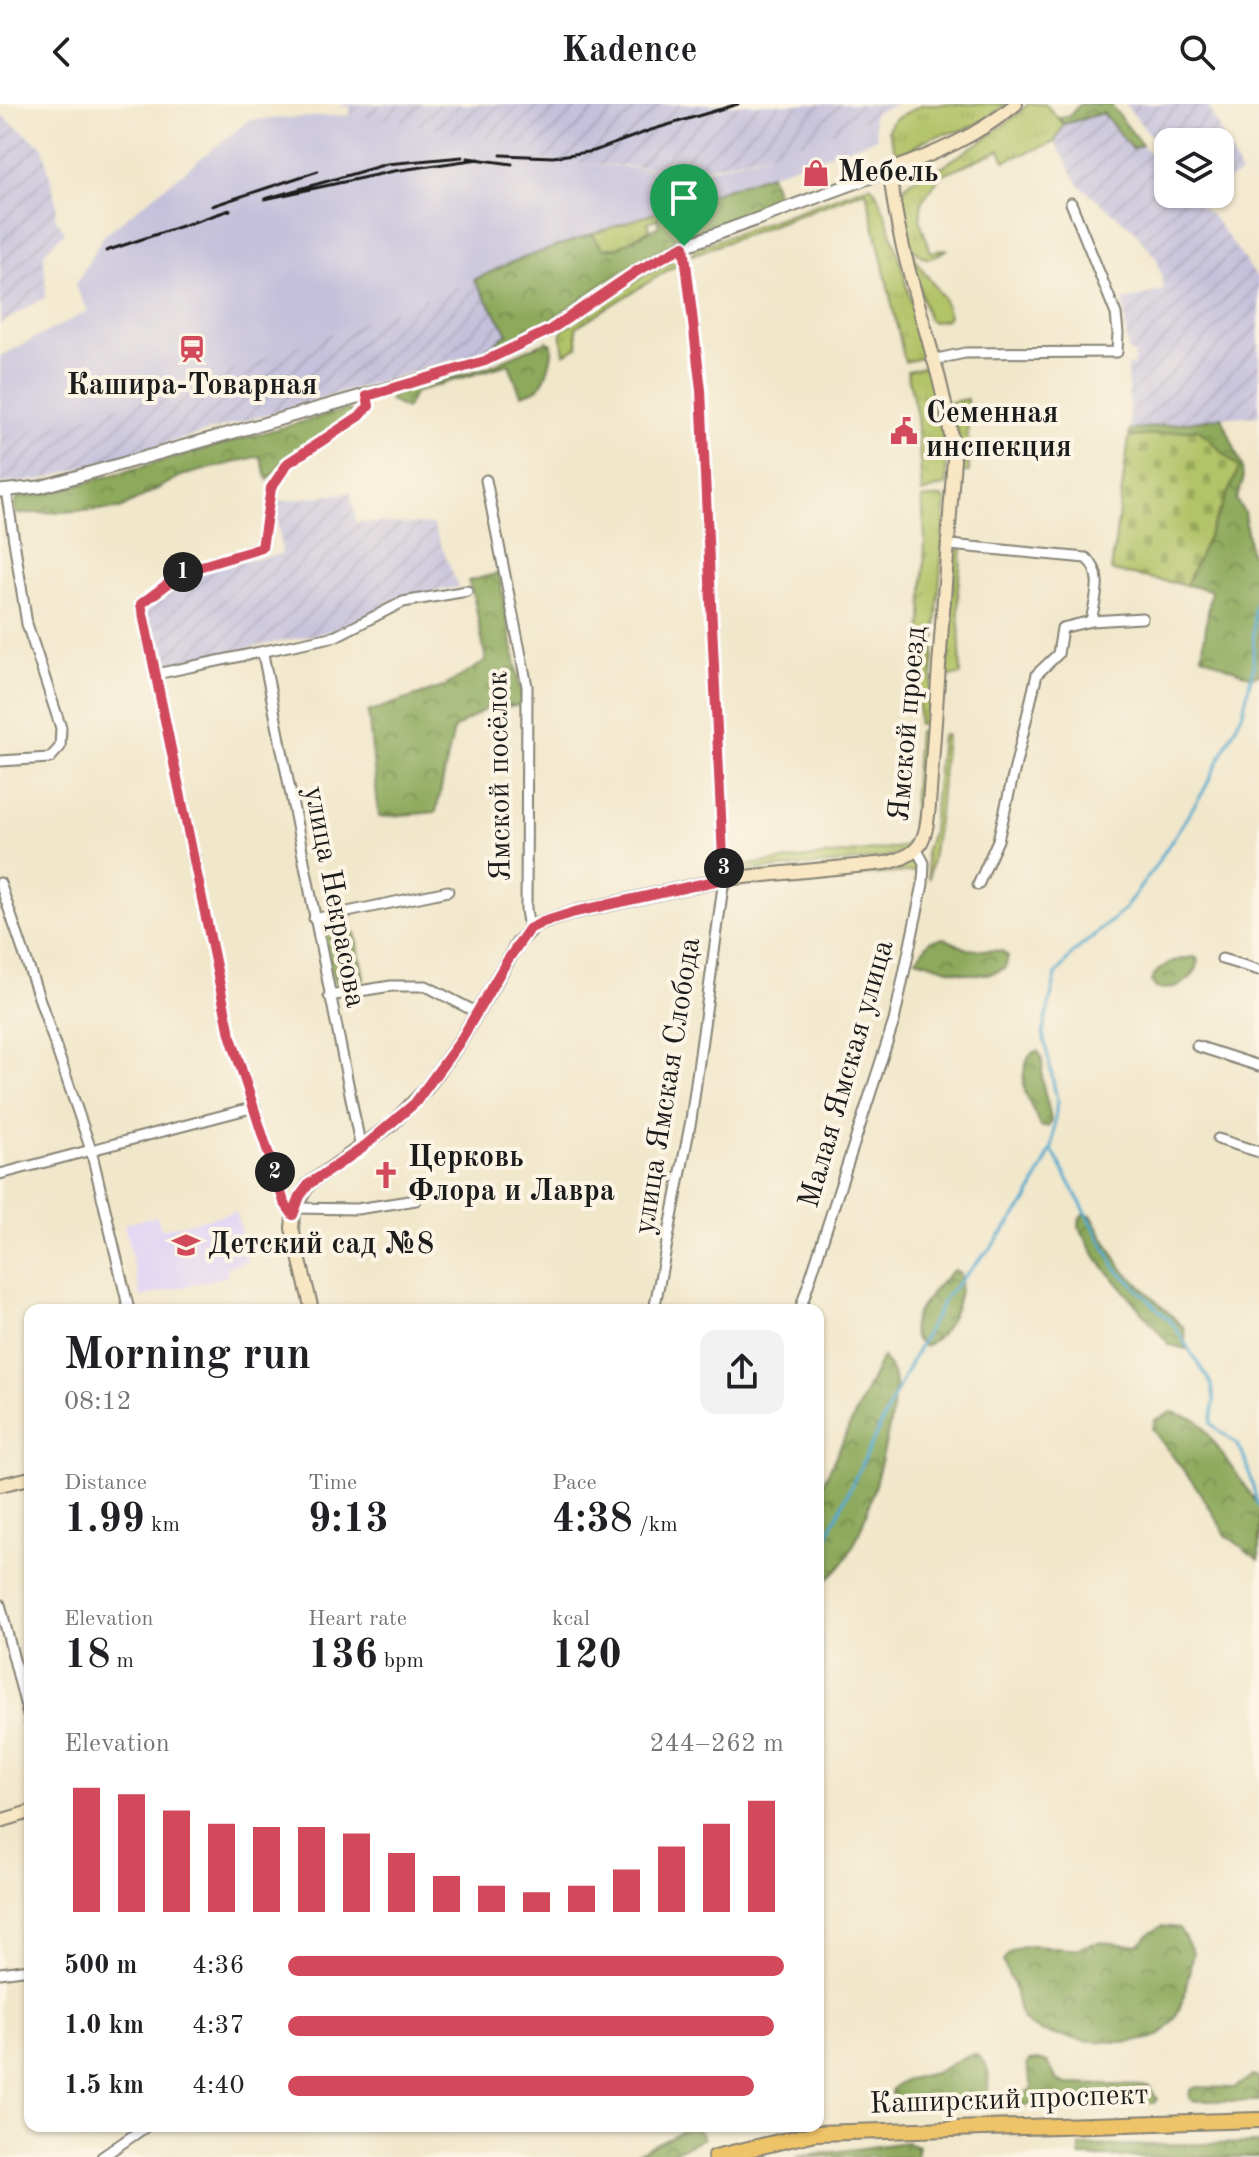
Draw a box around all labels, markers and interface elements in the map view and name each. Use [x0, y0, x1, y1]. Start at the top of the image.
icon: back [40, 30, 84, 74]
icon: search [1175, 30, 1219, 74]
text: Kadence [561, 34, 698, 70]
map controls [1154, 128, 1234, 208]
button: layers [1154, 128, 1234, 208]
shop icon: Мебель [801, 158, 831, 188]
place label: Мебель [838, 158, 939, 188]
pin [650, 164, 718, 246]
icon: arrive [662, 176, 706, 220]
station icon: Кашира-Товарная [177, 334, 207, 364]
place label: Кашира-Товарная [67, 371, 317, 401]
place label: Семенная инспекция [926, 399, 1072, 463]
public building icon: Семенная инспекция [889, 416, 919, 446]
pin: 1 [163, 552, 203, 592]
text: 1 [177, 561, 189, 583]
street label: Ямской проезд [885, 625, 931, 823]
street label: Ямской посёлок [483, 670, 517, 882]
street label: улица Некрасова [298, 784, 370, 1011]
pin: 3 [704, 848, 744, 888]
text: 3 [718, 857, 730, 879]
street label: улица Ямская Слобода [630, 935, 706, 1237]
street label: Малая Ямская улица [794, 936, 900, 1211]
place label: Церковь Флора и Лавра [408, 1143, 615, 1207]
pin: 2 [255, 1152, 295, 1192]
church icon: Церковь Флора и Лавра [371, 1160, 401, 1190]
text: 2 [269, 1161, 281, 1183]
school or university icon: Детский сад №8 [171, 1230, 201, 1260]
place label: Детский сад №8 [208, 1230, 434, 1260]
button: share [700, 1330, 784, 1414]
text: Morning run [64, 1334, 311, 1378]
text: 08:12 [64, 1389, 132, 1415]
text: Distance [64, 1472, 147, 1494]
text: Time [308, 1472, 357, 1494]
text: Pace [552, 1472, 597, 1494]
text: 1.99 [64, 1501, 145, 1541]
text: 9:13 [308, 1501, 389, 1541]
text: 4:38 [552, 1501, 633, 1541]
text: km [145, 1514, 180, 1536]
text: /km [633, 1514, 678, 1536]
text: Elevation [64, 1608, 154, 1630]
text: Heart rate [308, 1608, 407, 1630]
text: kcal [552, 1608, 590, 1630]
text: 18 [64, 1637, 110, 1677]
text: 136 [308, 1637, 378, 1677]
text: 120 [552, 1637, 622, 1677]
text: m [110, 1650, 134, 1672]
text: bpm [378, 1650, 424, 1672]
text: Elevation [64, 1731, 170, 1757]
text: 244–262 m [649, 1731, 784, 1757]
text: 500 m [64, 1953, 137, 1979]
text: 4:36 [192, 1953, 245, 1979]
text: 1.0 km [64, 2013, 144, 2039]
text: 4:37 [192, 2013, 245, 2039]
text: 1.5 km [64, 2073, 144, 2099]
text: 4:40 [192, 2073, 245, 2099]
street label: Каширский проспект [869, 2080, 1149, 2120]

